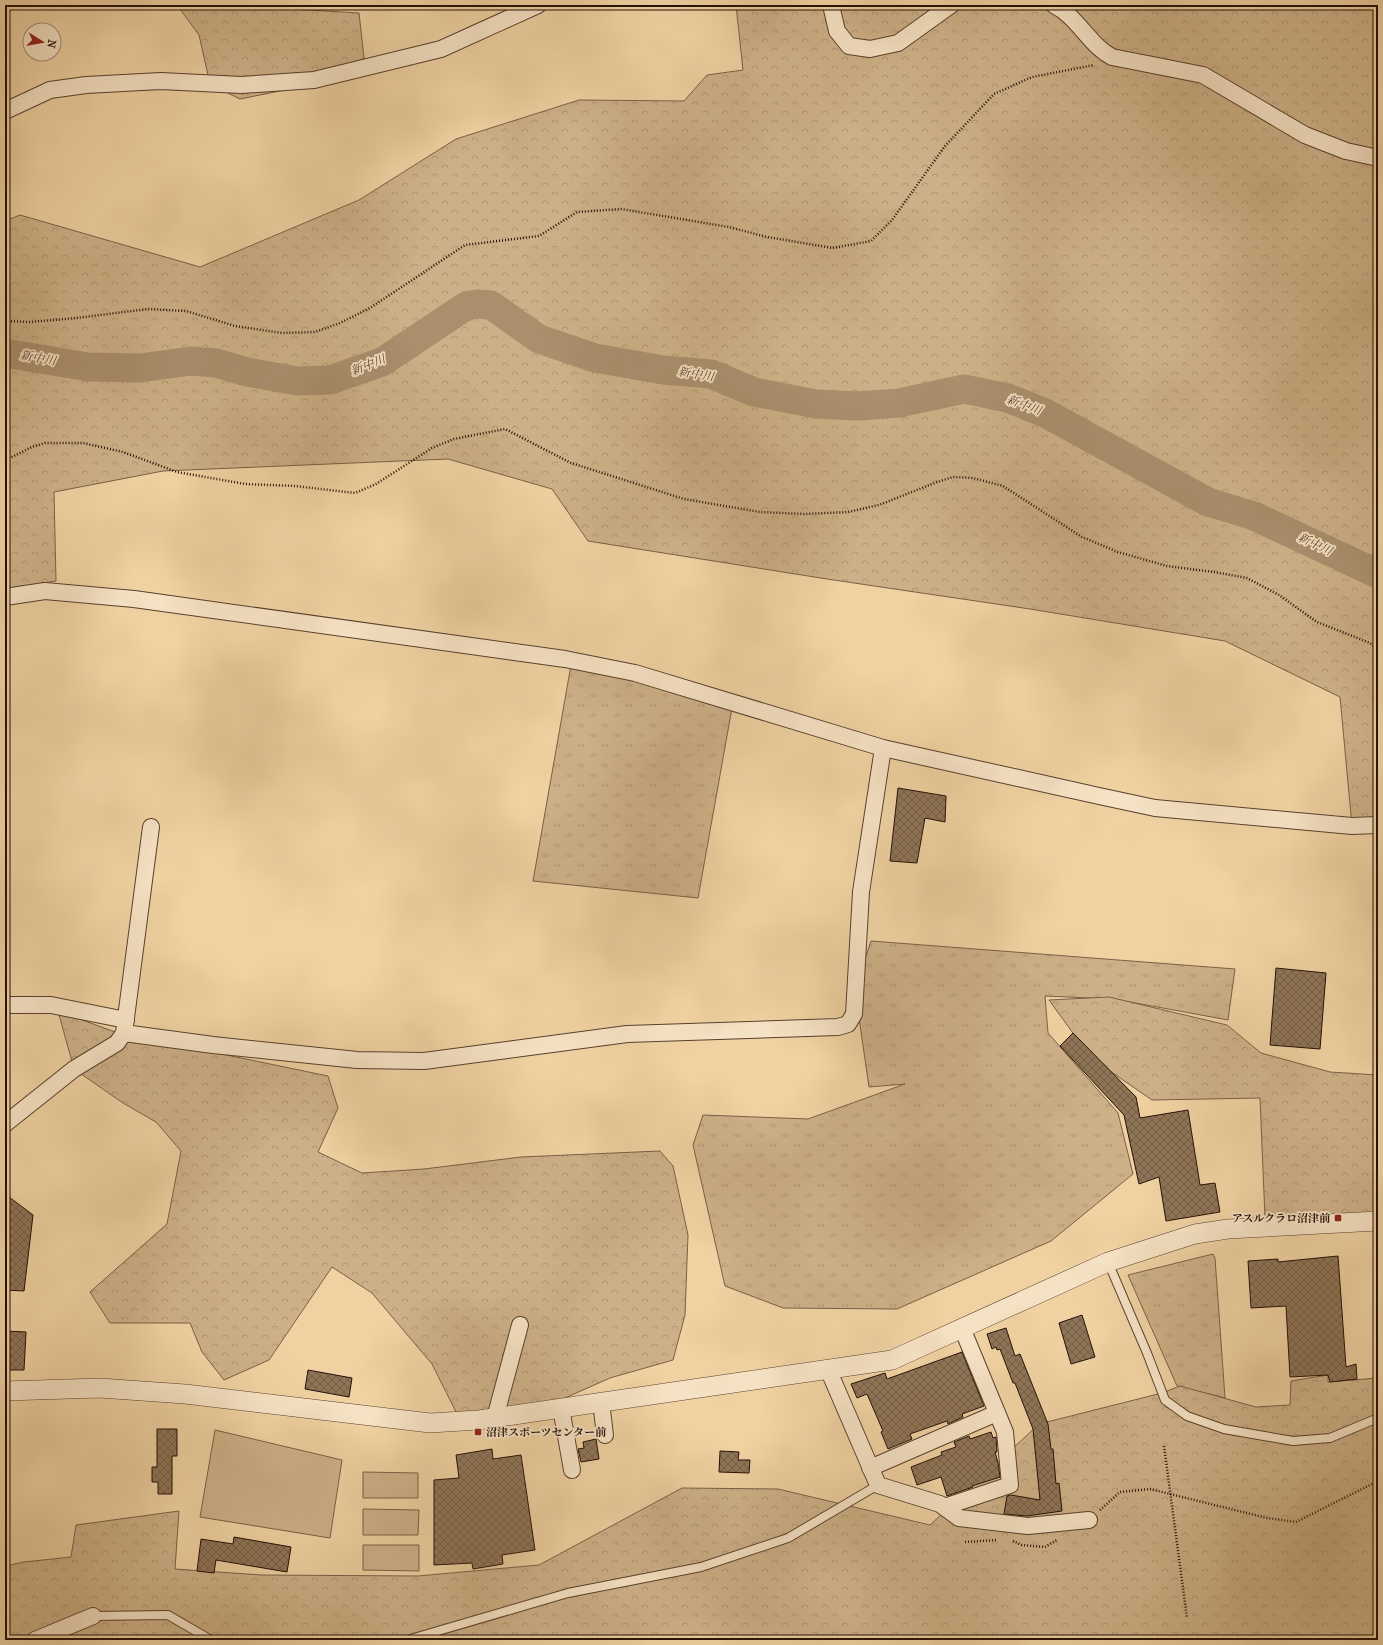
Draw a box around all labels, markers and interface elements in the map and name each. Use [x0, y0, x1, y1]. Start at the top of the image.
north arrow [22, 22, 62, 62]
text: N [44, 38, 59, 50]
water label: 新中川 [19, 348, 59, 368]
water label: 新中川 [349, 351, 389, 378]
water label: 新中川 [677, 364, 717, 384]
water label: 新中川 [1005, 392, 1045, 418]
water label: 新中川 [1296, 530, 1336, 559]
place label: アスルクラロ沼津前 [1232, 1212, 1331, 1225]
marker: アスルクラロ沼津前 [1333, 1213, 1343, 1223]
place label: 沼津スポーツセンター前 [486, 1426, 607, 1439]
marker: 沼津スポーツセンター前 [473, 1427, 483, 1437]

